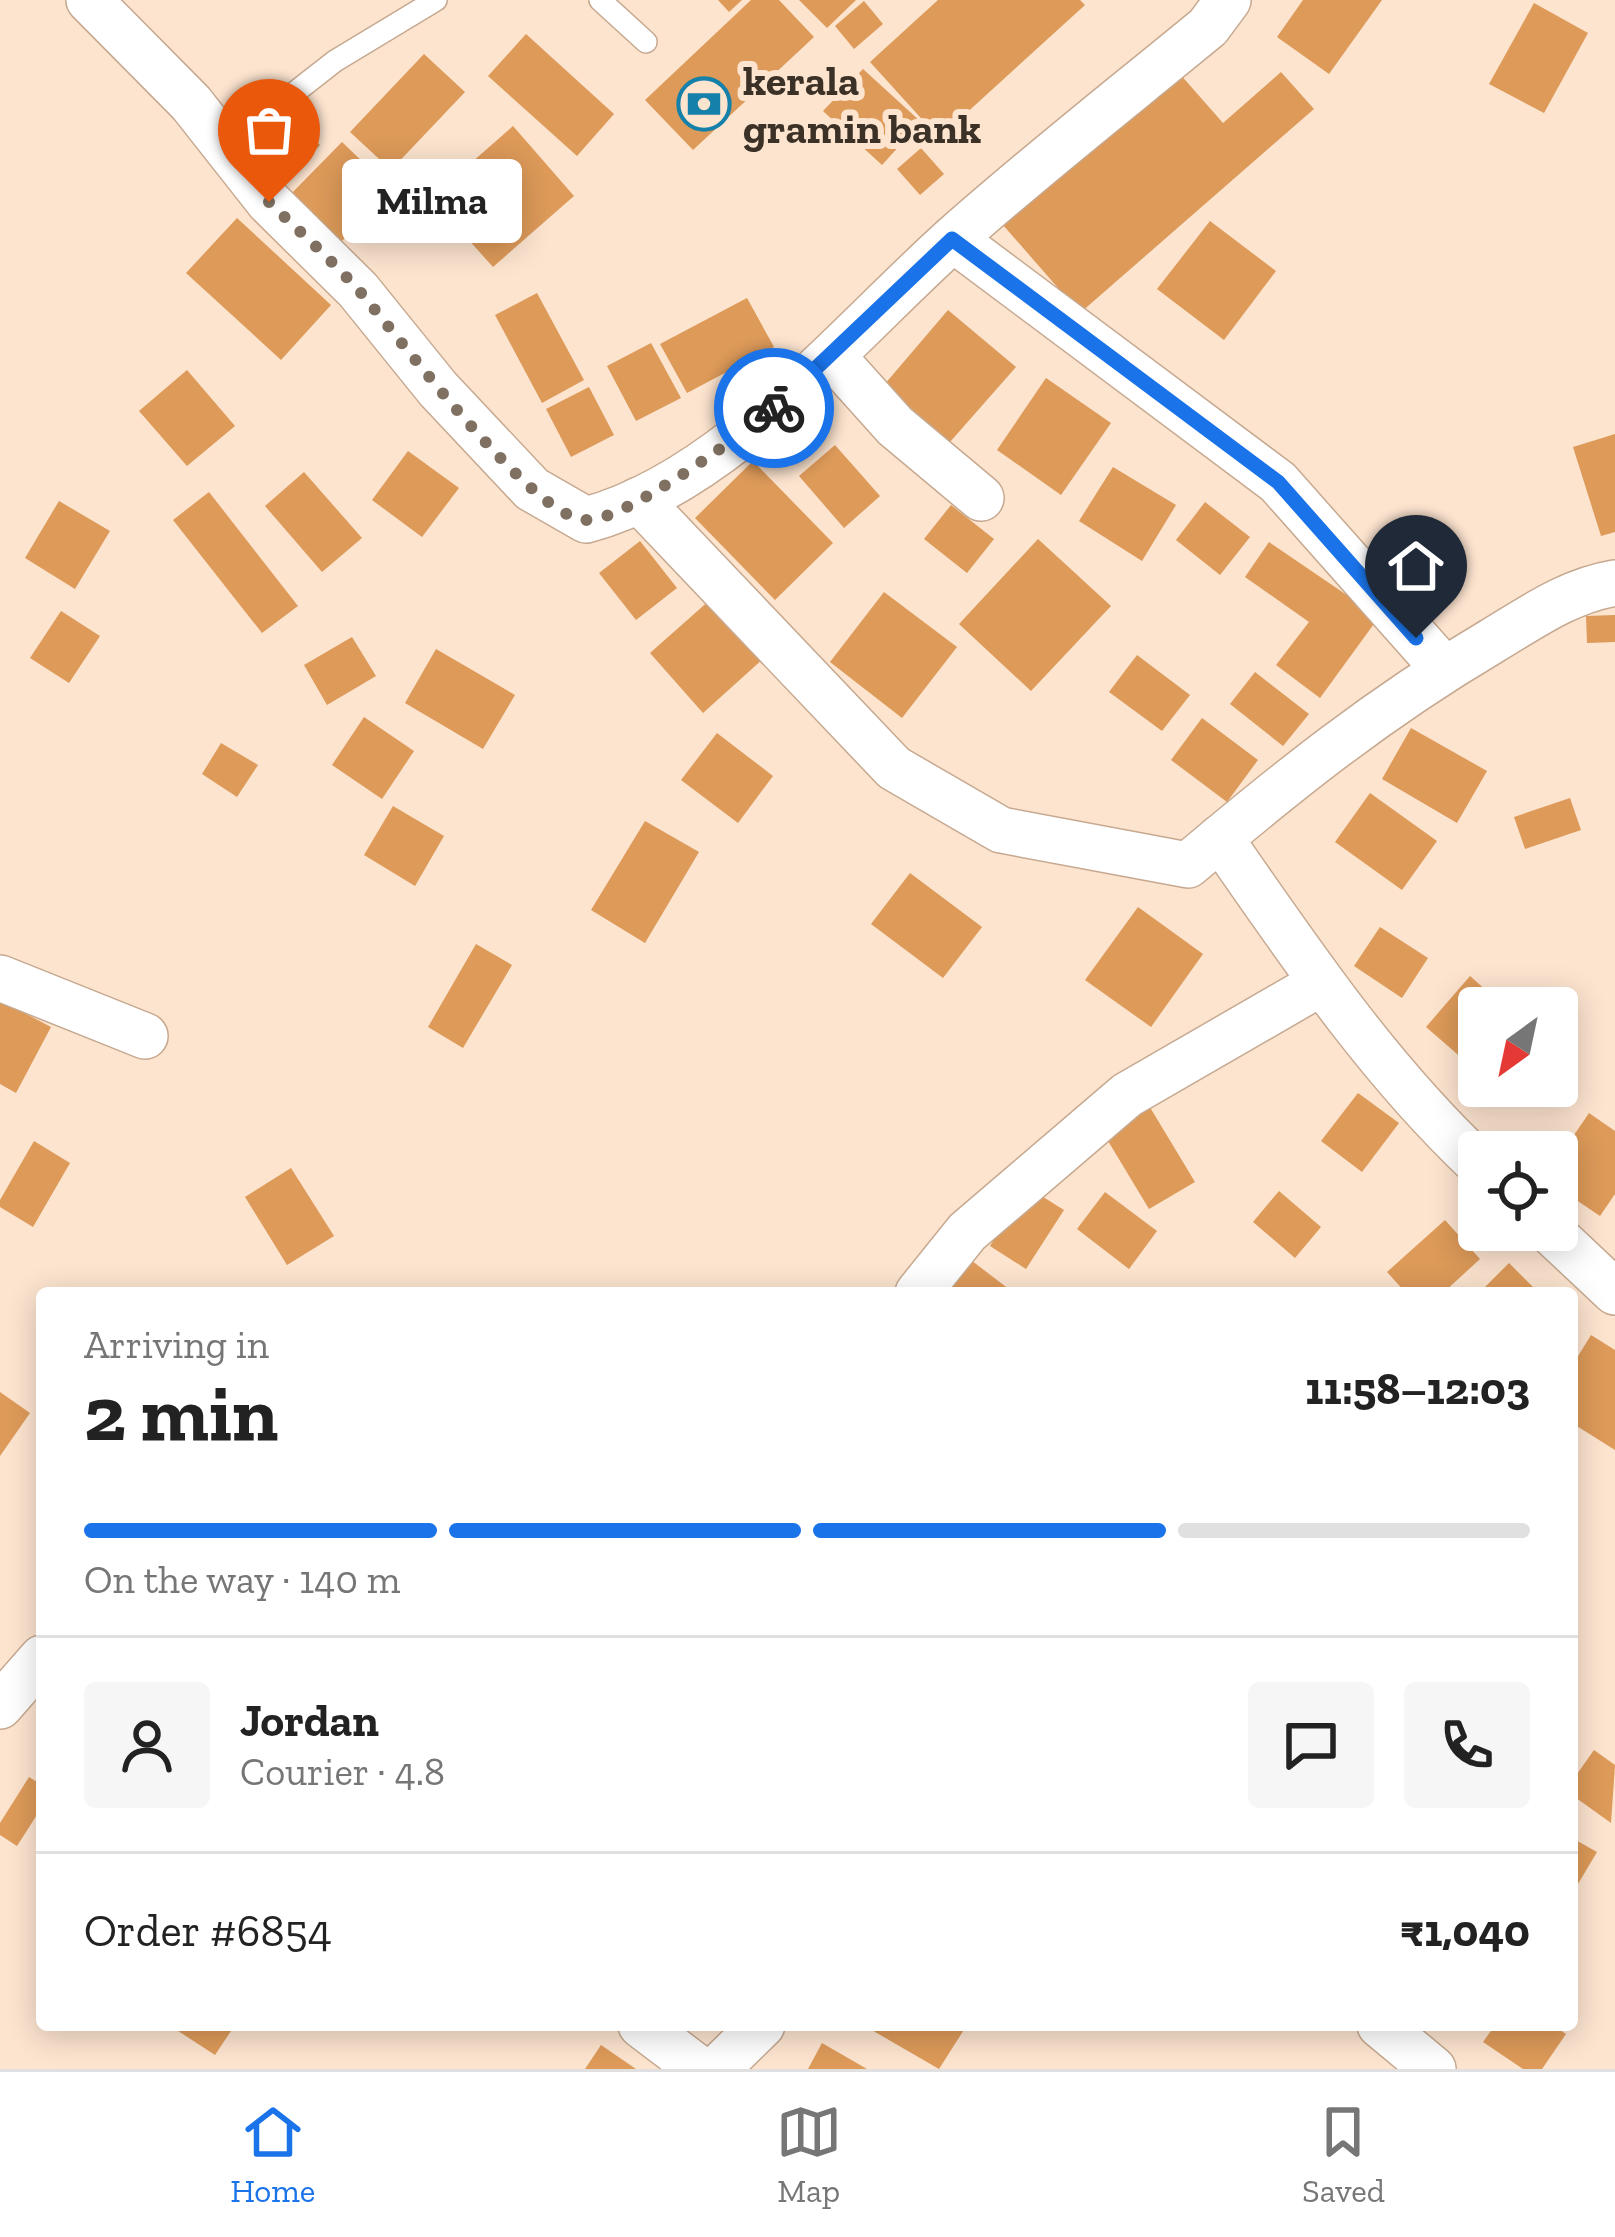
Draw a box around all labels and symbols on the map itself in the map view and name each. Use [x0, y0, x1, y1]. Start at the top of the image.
place label: kerala gramin bank [743, 55, 981, 154]
bank icon: kerala gramin bank [676, 76, 732, 132]
pin [218, 79, 320, 202]
callout: Milma [341, 160, 521, 244]
courier [714, 348, 834, 468]
pin [1365, 515, 1467, 638]
north arrow [1458, 987, 1578, 1107]

